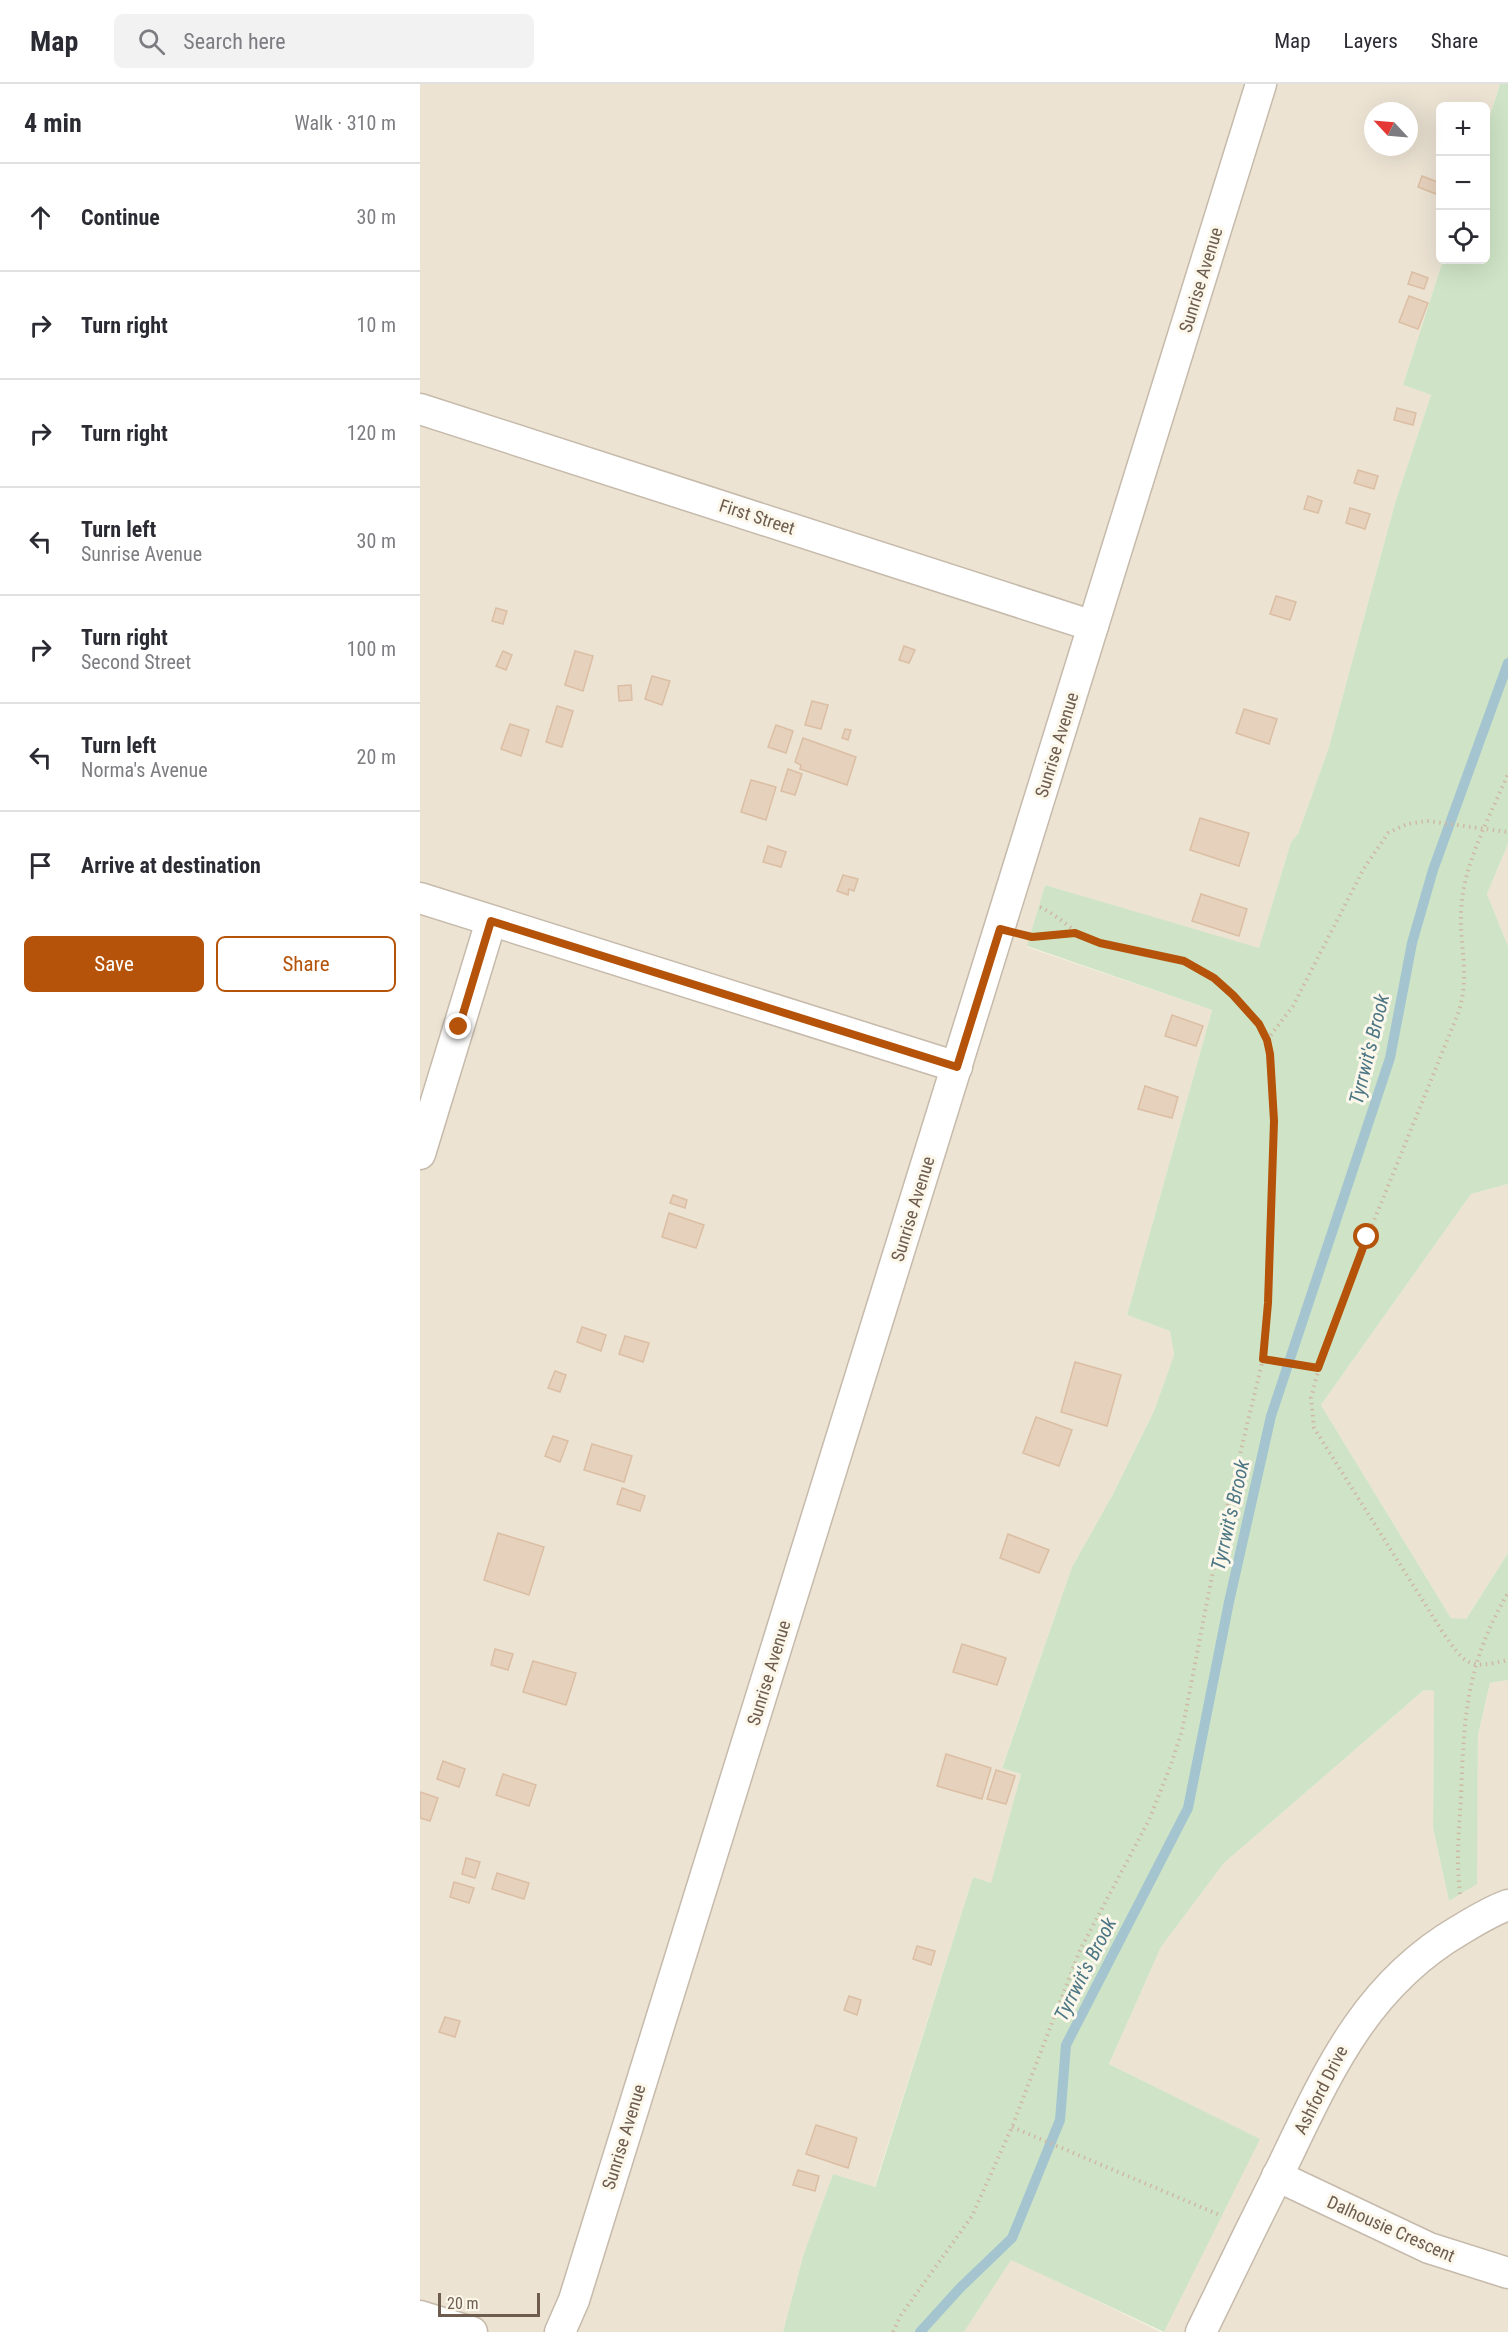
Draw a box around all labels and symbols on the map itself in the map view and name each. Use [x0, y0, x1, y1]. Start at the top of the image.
north arrow [1364, 102, 1418, 156]
street label: Sunrise Avenue [1175, 225, 1226, 335]
street label: First Street [717, 494, 798, 539]
street label: Sunrise Avenue [1031, 690, 1082, 800]
water label: Tyrrwit's Brook [1344, 990, 1395, 1107]
route end [445, 1013, 471, 1039]
street label: Sunrise Avenue [887, 1154, 938, 1264]
route start [1353, 1223, 1379, 1249]
water label: Tyrrwit's Brook [1206, 1456, 1255, 1573]
street label: Sunrise Avenue [743, 1618, 794, 1728]
water label: Tyrrwit's Brook [1049, 1912, 1122, 2025]
street label: Ashford Drive [1289, 2042, 1352, 2137]
street label: Sunrise Avenue [598, 2082, 649, 2192]
street label: Dalhousie Crescent [1324, 2191, 1458, 2266]
scale bar [438, 2290, 540, 2318]

